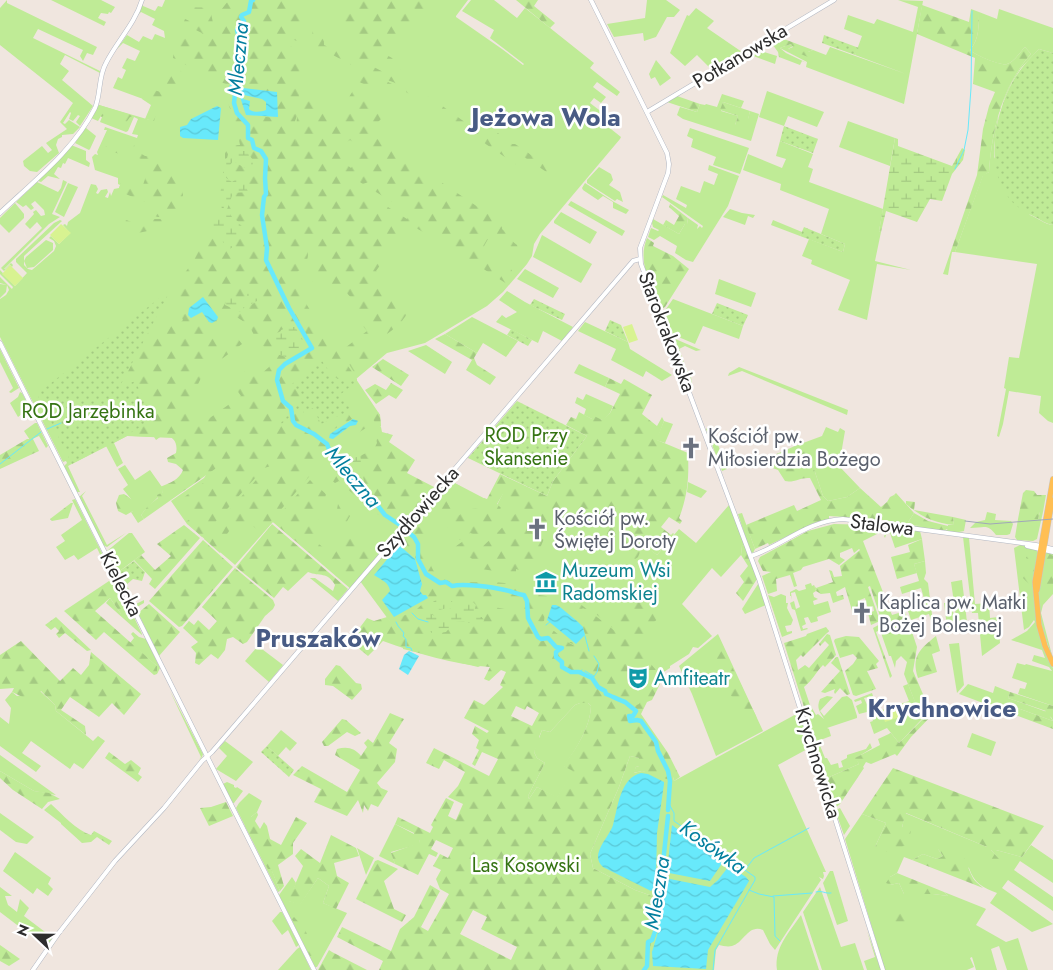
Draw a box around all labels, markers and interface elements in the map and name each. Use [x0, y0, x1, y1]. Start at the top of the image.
street label: Potkanowska [687, 16, 793, 96]
water label: Mleczna [220, 21, 256, 97]
district label: Jeżowa Wola [466, 99, 621, 135]
street label: Starokrakowska [631, 267, 703, 397]
park label: ROD Jarzębinka [21, 397, 155, 426]
park label: ROD Przy Skansenie [484, 421, 568, 473]
place label: Kościół pw. Miłosierdzia Bożego [708, 422, 881, 474]
church icon: Kościół pw. Miłosierdzia Bożego [678, 435, 704, 461]
water label: Mleczna [318, 439, 388, 515]
street label: Szydłowiecka [370, 460, 466, 564]
place label: Kościół pw. Świętej Doroty [554, 504, 676, 556]
street label: Stalowa [849, 507, 915, 543]
church icon: Kościół pw. Świętej Doroty [524, 516, 550, 542]
street label: Kielecka [92, 546, 150, 622]
place label: Muzeum Wsi Radomskiej [562, 556, 671, 608]
museum icon: Muzeum Wsi Radomskiej [533, 569, 559, 595]
place label: Kaplica pw. Matki Bożej Bolesnej [879, 588, 1026, 640]
church icon: Kaplica pw. Matki Bożej Bolesnej [849, 600, 875, 626]
district label: Pruszaków [255, 620, 382, 656]
place label: Amfiteatr [654, 664, 730, 693]
theatre icon: Amfiteatr [625, 665, 651, 691]
district label: Krychnowice [867, 690, 1017, 726]
street label: Krychnowicka [787, 704, 849, 822]
water label: Kosówka [674, 813, 753, 882]
park label: Las Kosowski [472, 851, 580, 880]
water label: Mleczna [636, 854, 678, 931]
north arrow [10, 910, 60, 960]
text: N [12, 921, 34, 939]

